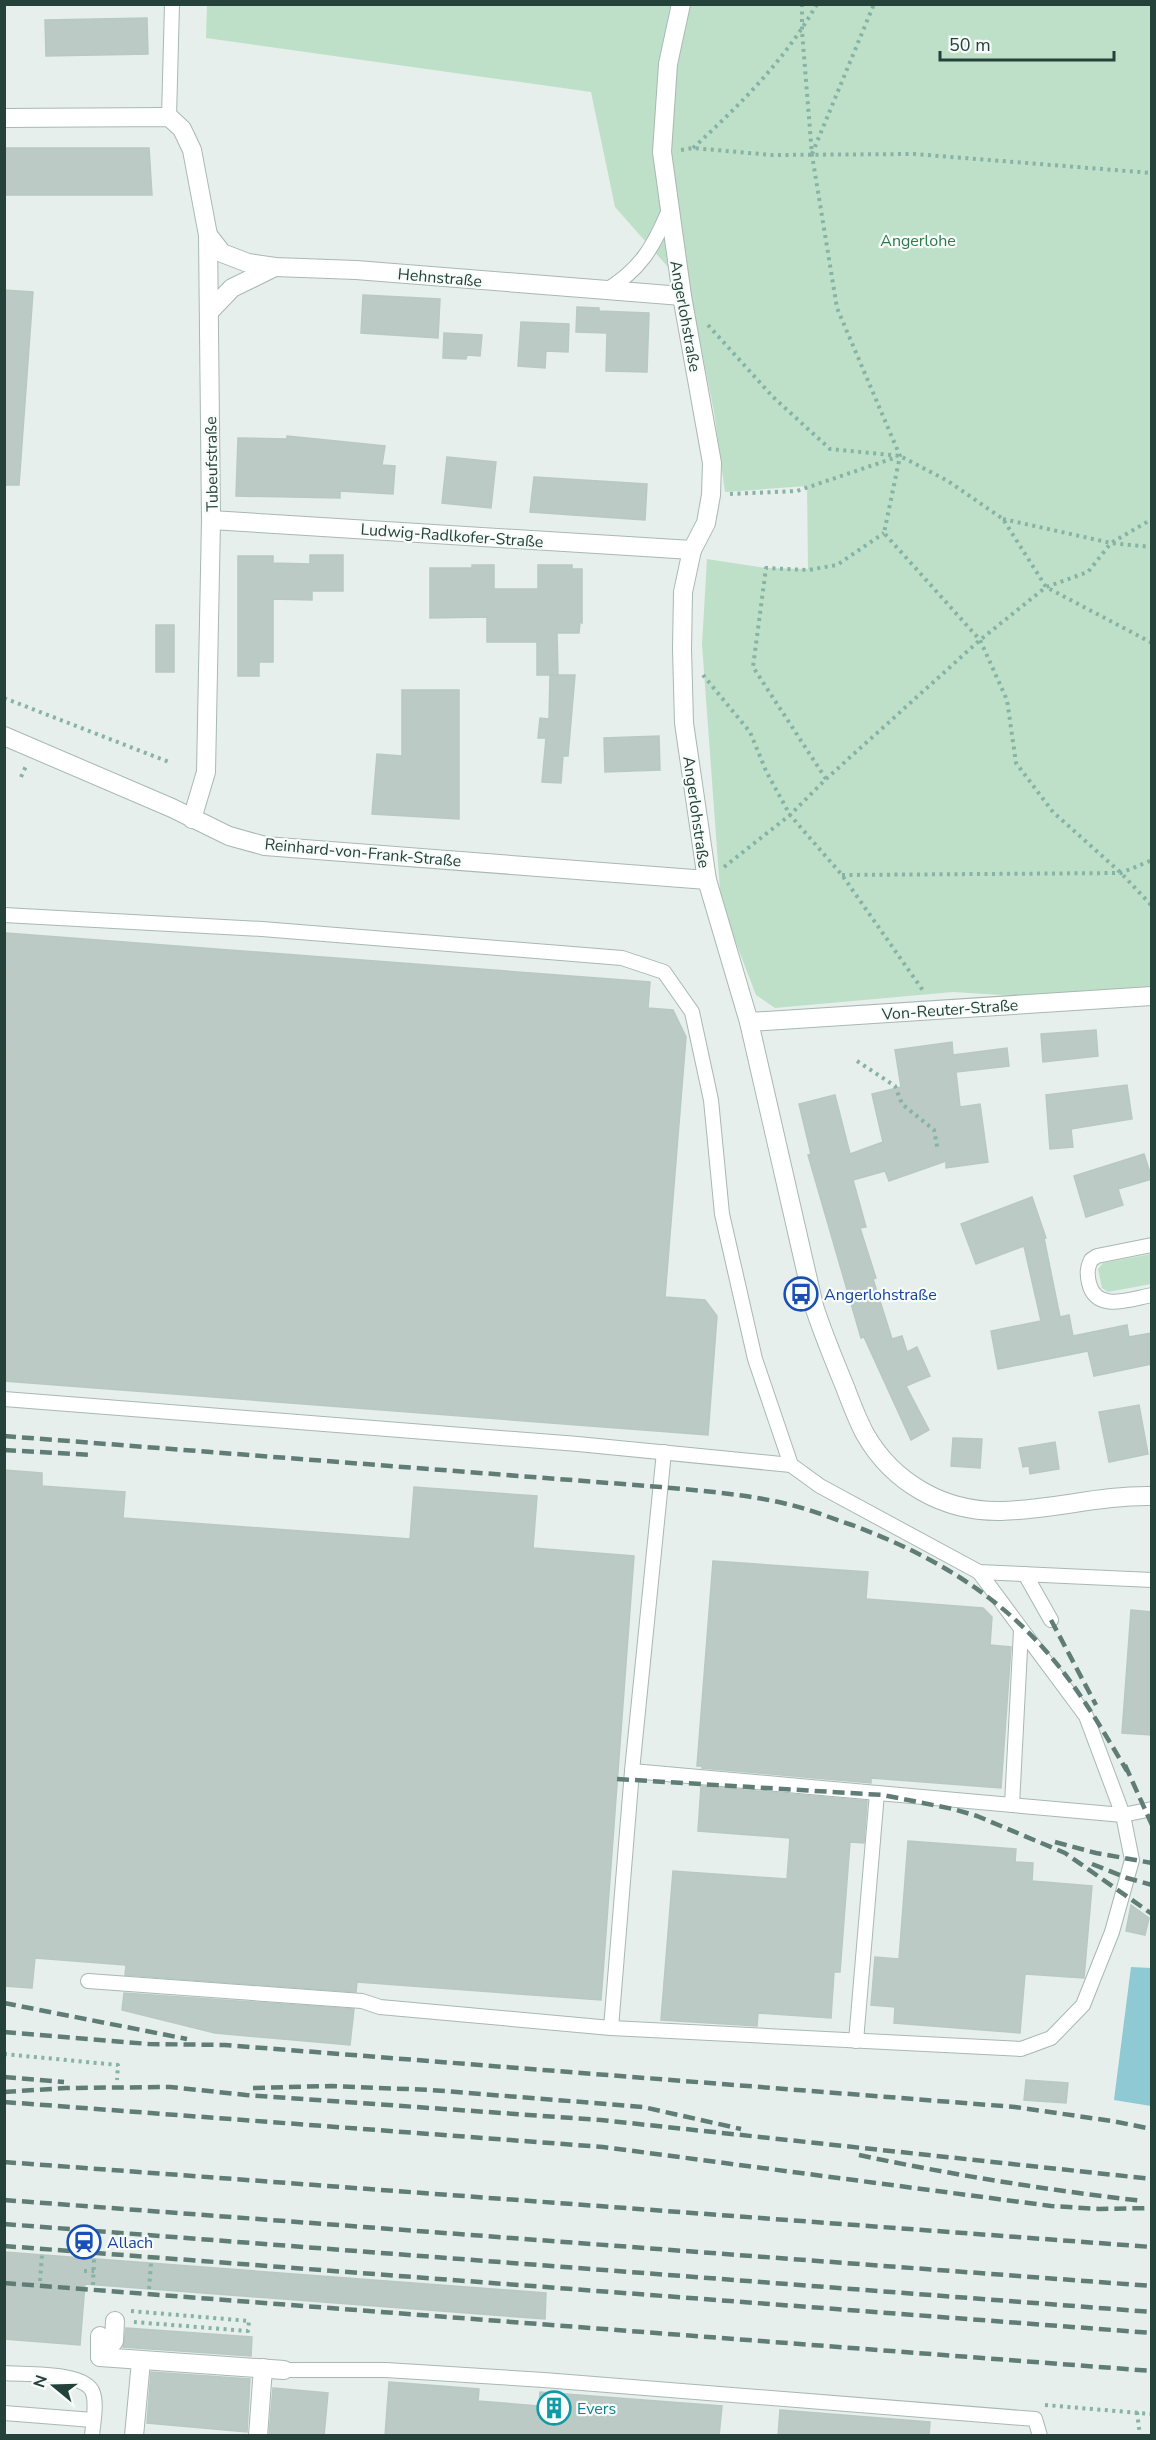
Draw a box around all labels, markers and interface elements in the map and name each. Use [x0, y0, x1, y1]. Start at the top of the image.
scale bar [940, 24, 1114, 62]
text: 50 m [949, 33, 991, 57]
park label: Angerlohe [880, 230, 956, 252]
street label: Angerlohstraße [664, 259, 706, 374]
street label: Hehnstraße [397, 263, 483, 293]
street label: Tubeufstraße [200, 416, 224, 512]
street label: Ludwig-Radlkofer-Straße [360, 519, 544, 553]
street label: Angerlohstraße [677, 755, 715, 869]
street label: Reinhard-von-Frank-Straße [264, 833, 462, 873]
street label: Von-Reuter-Straße [880, 994, 1019, 1026]
bus stop icon: Angerlohstraße [783, 1276, 819, 1312]
place label: Angerlohstraße [824, 1284, 937, 1306]
station icon: Allach [66, 2224, 102, 2260]
place label: Allach [107, 2232, 153, 2254]
north arrow [24, 2356, 84, 2416]
text: N [28, 2372, 53, 2391]
building icon: Evers [536, 2390, 572, 2426]
place label: Evers [577, 2398, 616, 2420]

